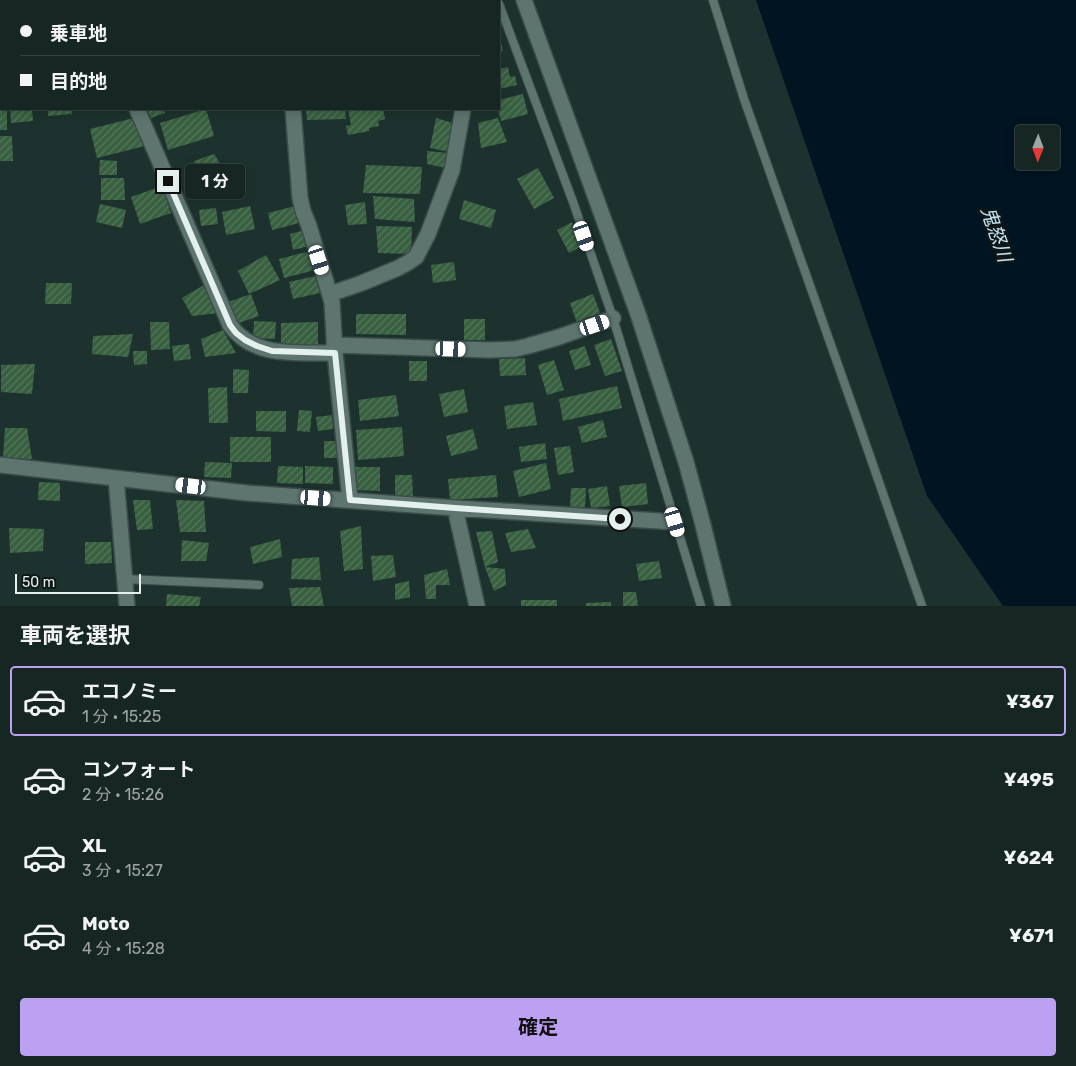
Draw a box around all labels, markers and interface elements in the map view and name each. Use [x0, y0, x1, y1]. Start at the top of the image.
text: 乗車地 [50, 22, 107, 45]
text: 目的地 [50, 70, 107, 93]
north arrow [1015, 125, 1060, 170]
map controls [1015, 125, 1060, 170]
callout: 1 分 [186, 164, 246, 198]
route end [157, 170, 179, 192]
text: 1 分 [201, 172, 229, 191]
water label: 鬼怒川 [976, 203, 1017, 267]
car [572, 219, 595, 253]
car [307, 243, 330, 277]
car [578, 313, 611, 337]
car [435, 341, 466, 357]
car [175, 477, 206, 495]
car [300, 489, 331, 507]
car [663, 505, 686, 539]
route start [609, 508, 631, 530]
scale bar [15, 571, 141, 594]
text: 50 m [22, 574, 55, 591]
text: 車両を選択 [20, 622, 130, 649]
icon: car [22, 679, 67, 724]
text: エコノミー [82, 680, 177, 703]
text: ¥367 [1006, 690, 1054, 713]
text: 1 分 · 15:25 [82, 707, 161, 726]
icon: car [22, 757, 67, 802]
text: コンフォート [82, 758, 195, 781]
text: ¥495 [1004, 768, 1054, 791]
text: 2 分 · 15:26 [82, 785, 164, 804]
text: XL [82, 834, 106, 857]
icon: car [22, 835, 67, 880]
text: ¥624 [1003, 846, 1054, 869]
text: 3 分 · 15:27 [82, 861, 163, 880]
text: Moto [82, 912, 130, 935]
icon: car [22, 913, 67, 958]
text: ¥671 [1009, 924, 1054, 947]
text: 4 分 · 15:28 [82, 939, 165, 958]
button: 確定 [20, 998, 1056, 1056]

